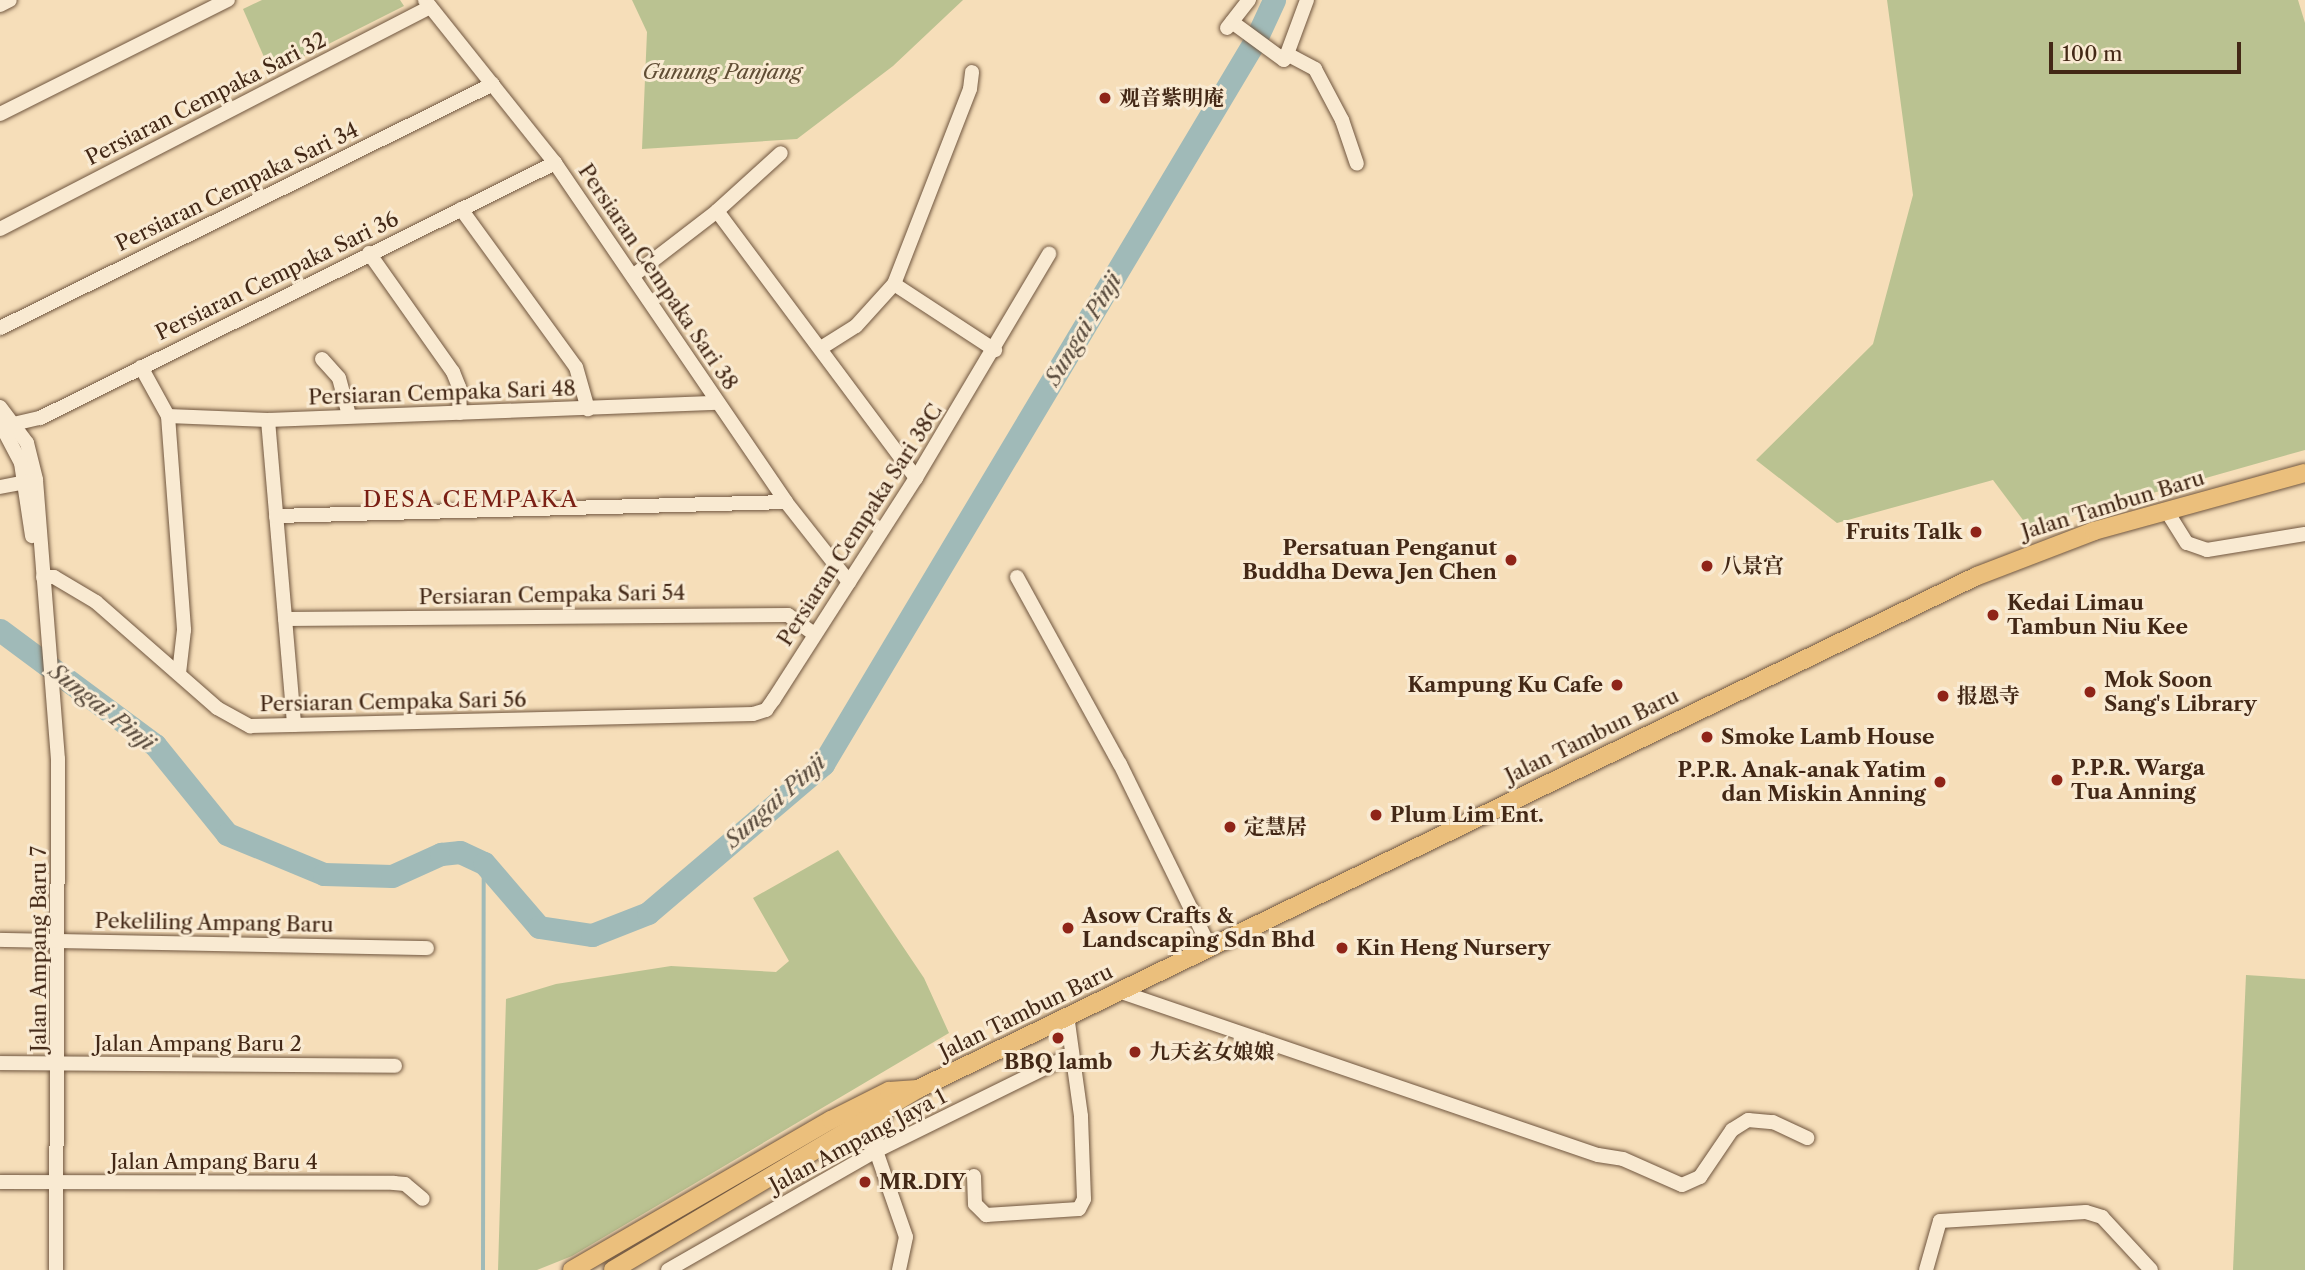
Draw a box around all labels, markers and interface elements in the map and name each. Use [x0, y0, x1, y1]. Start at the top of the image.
street label: Persiaran Cempaka Sari 32 [81, 27, 331, 171]
scale bar [2053, 28, 2246, 72]
text: 100 m [2062, 41, 2123, 66]
park label: Gunung Panjang [642, 59, 802, 85]
place label: 观音紫明庵 [1119, 85, 1224, 111]
marker: 观音紫明庵 [1097, 90, 1113, 106]
street label: Persiaran Cempaka Sari 34 [111, 117, 363, 257]
street label: Persiaran Cempaka Sari 38 [573, 159, 743, 395]
street label: Persiaran Cempaka Sari 36 [151, 206, 403, 346]
water label: Sungai Pinji [1039, 268, 1127, 390]
street label: Persiaran Cempaka Sari 48 [308, 376, 576, 410]
street label: Persiaran Cempaka Sari 38C [772, 399, 948, 651]
street label: Jalan Tambun Baru [2018, 465, 2208, 545]
district label: DESA CEMPAKA [364, 485, 578, 513]
place label: Fruits Talk [1845, 519, 1962, 545]
marker: Fruits Talk [1968, 524, 1984, 540]
place label: Persatuan Penganut Buddha Dewa Jen Chen [1242, 535, 1497, 585]
marker: Persatuan Penganut Buddha Dewa Jen Chen [1503, 552, 1519, 568]
place label: 八景宫 [1721, 553, 1784, 579]
marker: 八景宫 [1699, 558, 1715, 574]
street label: Persiaran Cempaka Sari 54 [418, 580, 686, 610]
place label: Kedai Limau Tambun Niu Kee [2007, 590, 2188, 640]
marker: Kedai Limau Tambun Niu Kee [1985, 607, 2001, 623]
water label: Sungai Pinji [44, 657, 160, 757]
place label: Mok Soon Sang's Library [2104, 667, 2257, 717]
place label: Kampung Ku Cafe [1408, 672, 1603, 698]
marker: Kampung Ku Cafe [1609, 677, 1625, 693]
street label: Jalan Tambun Baru [1501, 683, 1683, 789]
place label: 报恩寺 [1957, 683, 2020, 709]
marker: Mok Soon Sang's Library [2082, 684, 2098, 700]
street label: Persiaran Cempaka Sari 56 [259, 687, 527, 717]
marker: 报恩寺 [1935, 688, 1951, 704]
place label: Smoke Lamb House [1721, 724, 1935, 750]
marker: Smoke Lamb House [1699, 729, 1715, 745]
water label: Sungai Pinji [719, 748, 831, 854]
place label: P.P.R. Warga Tua Anning [2071, 755, 2206, 805]
place label: P.P.R. Anak-anak Yatim dan Miskin Anning [1676, 757, 1926, 807]
marker: P.P.R. Warga Tua Anning [2049, 772, 2065, 788]
marker: P.P.R. Anak-anak Yatim dan Miskin Anning [1932, 774, 1948, 790]
place label: Plum Lim Ent. [1390, 802, 1544, 828]
marker: Plum Lim Ent. [1368, 807, 1384, 823]
place label: 定慧居 [1244, 814, 1307, 840]
marker: 定慧居 [1222, 819, 1238, 835]
street label: Jalan Ampang Baru 7 [26, 846, 52, 1052]
place label: Asow Crafts & Landscaping Sdn Bhd [1082, 903, 1315, 953]
street label: Pekeliling Ampang Baru [94, 908, 334, 938]
marker: Asow Crafts & Landscaping Sdn Bhd [1060, 920, 1076, 936]
place label: Kin Heng Nursery [1356, 935, 1550, 961]
marker: Kin Heng Nursery [1334, 940, 1350, 956]
street label: Jalan Tambun Baru [935, 959, 1117, 1065]
marker: BBQ lamb [1050, 1030, 1066, 1046]
street label: Jalan Ampang Baru 2 [94, 1031, 302, 1057]
place label: 九天玄女娘娘 [1149, 1039, 1275, 1065]
marker: 九天玄女娘娘 [1127, 1044, 1143, 1060]
place label: BBQ lamb [1004, 1049, 1112, 1075]
street label: Jalan Ampang Jaya 1 [765, 1083, 951, 1199]
street label: Jalan Ampang Baru 4 [110, 1149, 318, 1175]
place label: MR.DIY [879, 1169, 966, 1195]
marker: MR.DIY [857, 1174, 873, 1190]

